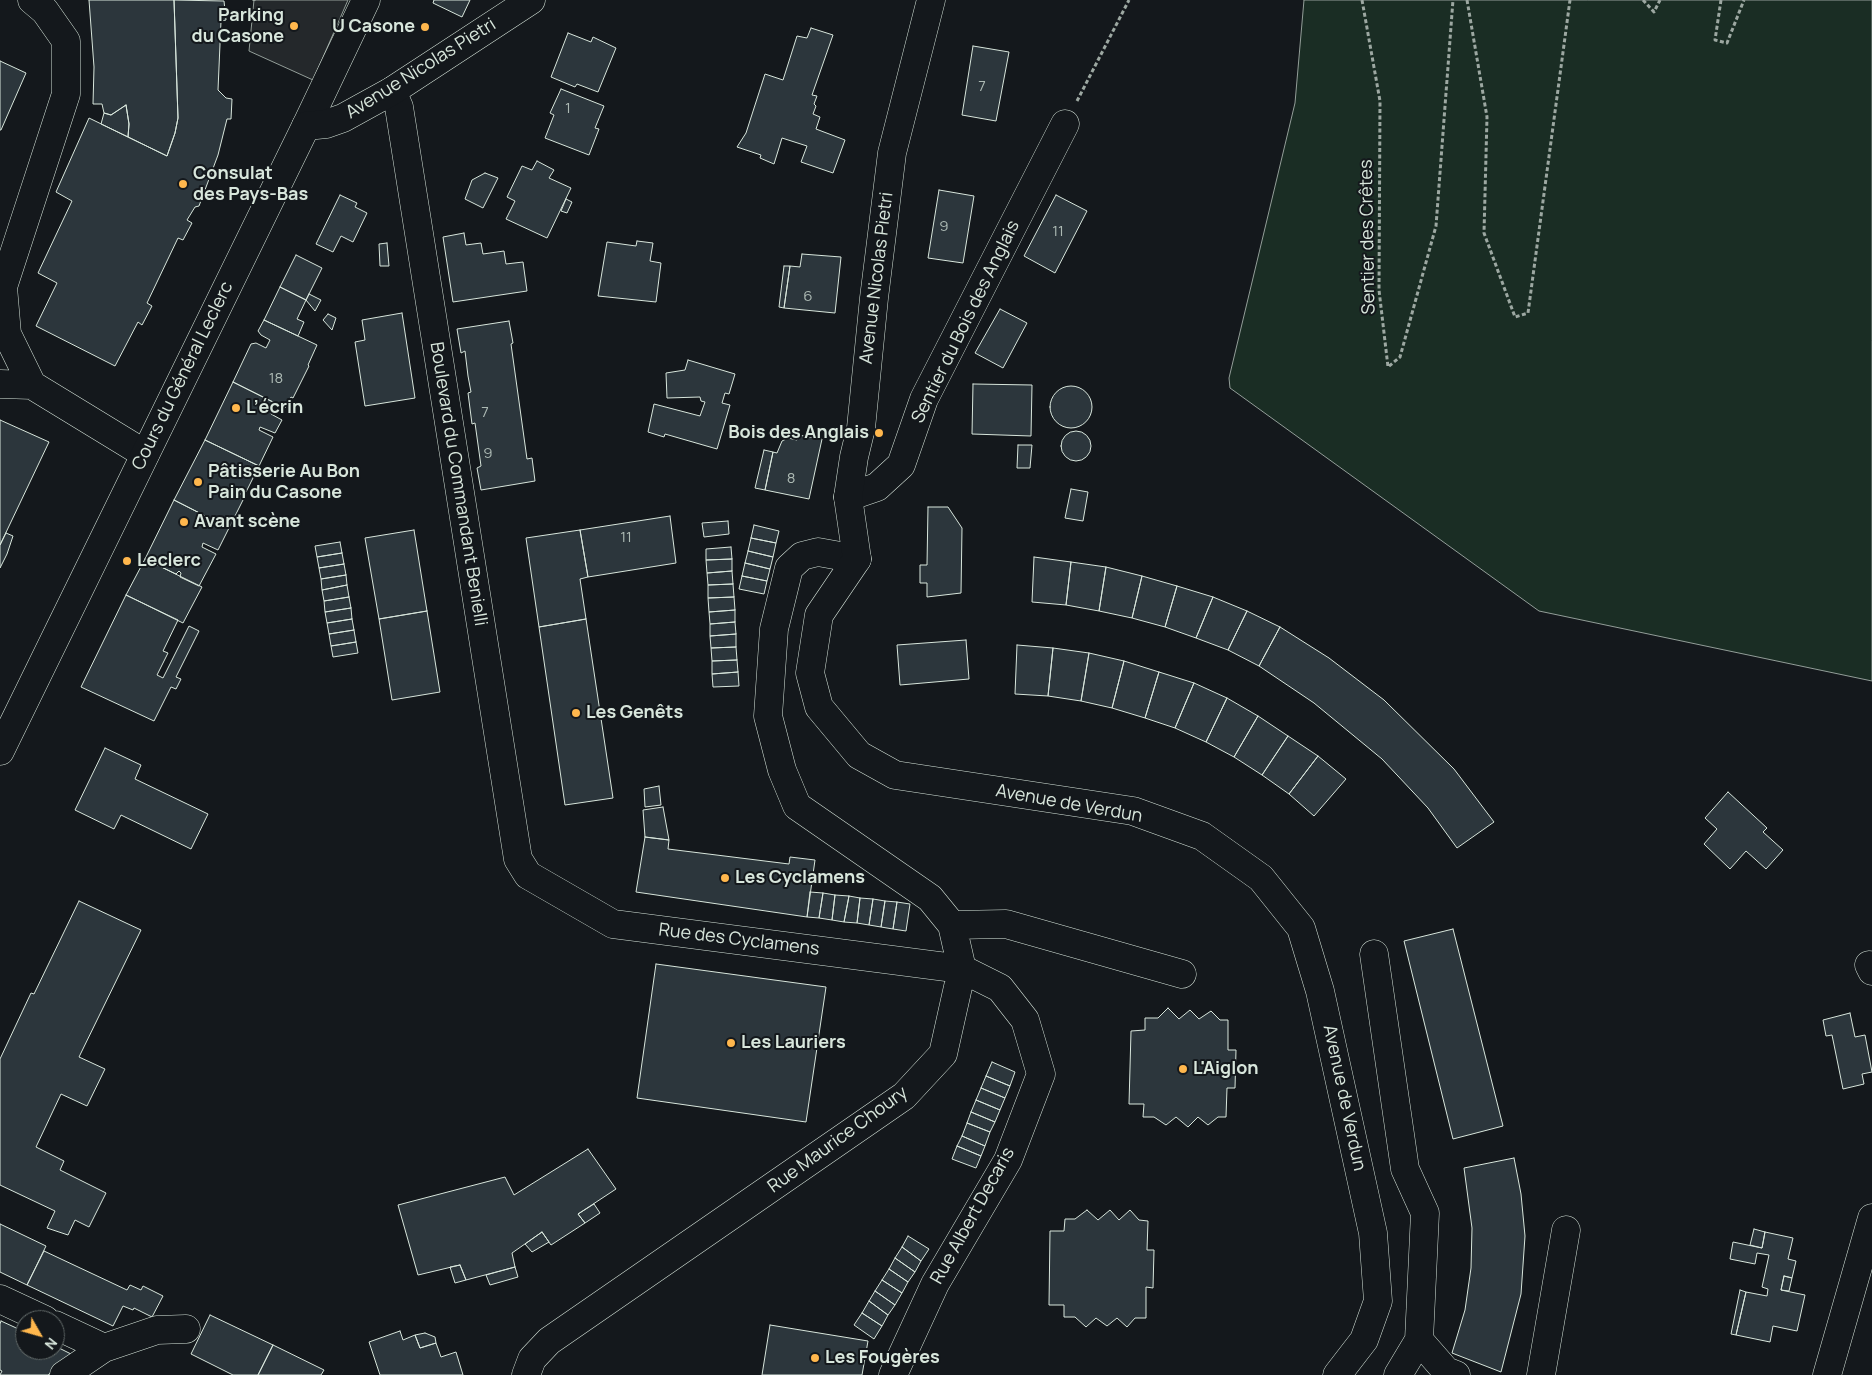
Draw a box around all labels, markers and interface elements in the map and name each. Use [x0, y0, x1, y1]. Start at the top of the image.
place label: Parking du Casone [192, 5, 284, 48]
street label: Avenue Nicolas Pietri [342, 14, 500, 124]
place label: U Casone [332, 16, 415, 38]
marker: Parking du Casone [288, 20, 300, 32]
marker: U Casone [419, 21, 431, 33]
house number: 7 [978, 78, 986, 96]
house number: 1 [565, 100, 571, 118]
street label: Sentier des Crêtes [1356, 159, 1380, 315]
place label: Consulat des Pays-Bas [193, 163, 308, 205]
marker: Consulat des Pays-Bas [177, 178, 189, 190]
street label: Avenue Nicolas Pietri [856, 191, 898, 365]
street label: Sentier du Bois des Anglais [907, 217, 1025, 427]
house number: 9 [939, 218, 949, 236]
house number: 11 [1052, 223, 1064, 241]
street label: Cours du Général Leclerc [128, 278, 238, 474]
house number: 6 [803, 288, 813, 306]
street label: Boulevard du Commandant Benielli [425, 341, 491, 627]
house number: 18 [269, 370, 283, 388]
place label: L’écrin [246, 397, 303, 419]
marker: L’écrin [230, 402, 242, 414]
house number: 7 [481, 404, 489, 422]
place label: Bois des Anglais [728, 422, 869, 444]
marker: Bois des Anglais [873, 427, 885, 439]
house number: 9 [483, 445, 493, 463]
place label: Pâtisserie Au Bon Pain du Casone [208, 461, 360, 504]
house number: 8 [787, 470, 795, 488]
marker: Pâtisserie Au Bon Pain du Casone [192, 476, 204, 488]
place label: Avant scène [194, 511, 300, 533]
marker: Avant scène [178, 516, 190, 528]
house number: 11 [620, 529, 632, 547]
place label: Leclerc [137, 550, 201, 572]
marker: Leclerc [121, 555, 133, 567]
place label: Les Genêts [586, 702, 683, 724]
marker: Les Genêts [570, 707, 582, 719]
street label: Avenue de Verdun [994, 780, 1144, 828]
place label: Les Cyclamens [735, 867, 865, 889]
marker: Les Cyclamens [719, 872, 731, 884]
street label: Rue des Cyclamens [657, 919, 821, 961]
street label: Avenue de Verdun [1318, 1023, 1370, 1173]
place label: Les Lauriers [741, 1032, 846, 1054]
marker: Les Lauriers [725, 1037, 737, 1049]
place label: L'Aiglon [1193, 1058, 1259, 1080]
marker: L'Aiglon [1177, 1063, 1189, 1075]
street label: Rue Maurice Choury [764, 1082, 912, 1198]
street label: Rue Albert Decaris [926, 1144, 1020, 1288]
north arrow [15, 1310, 65, 1360]
text: N [41, 1334, 62, 1354]
place label: Les Fougères [825, 1347, 940, 1369]
marker: Les Fougères [809, 1352, 821, 1364]

